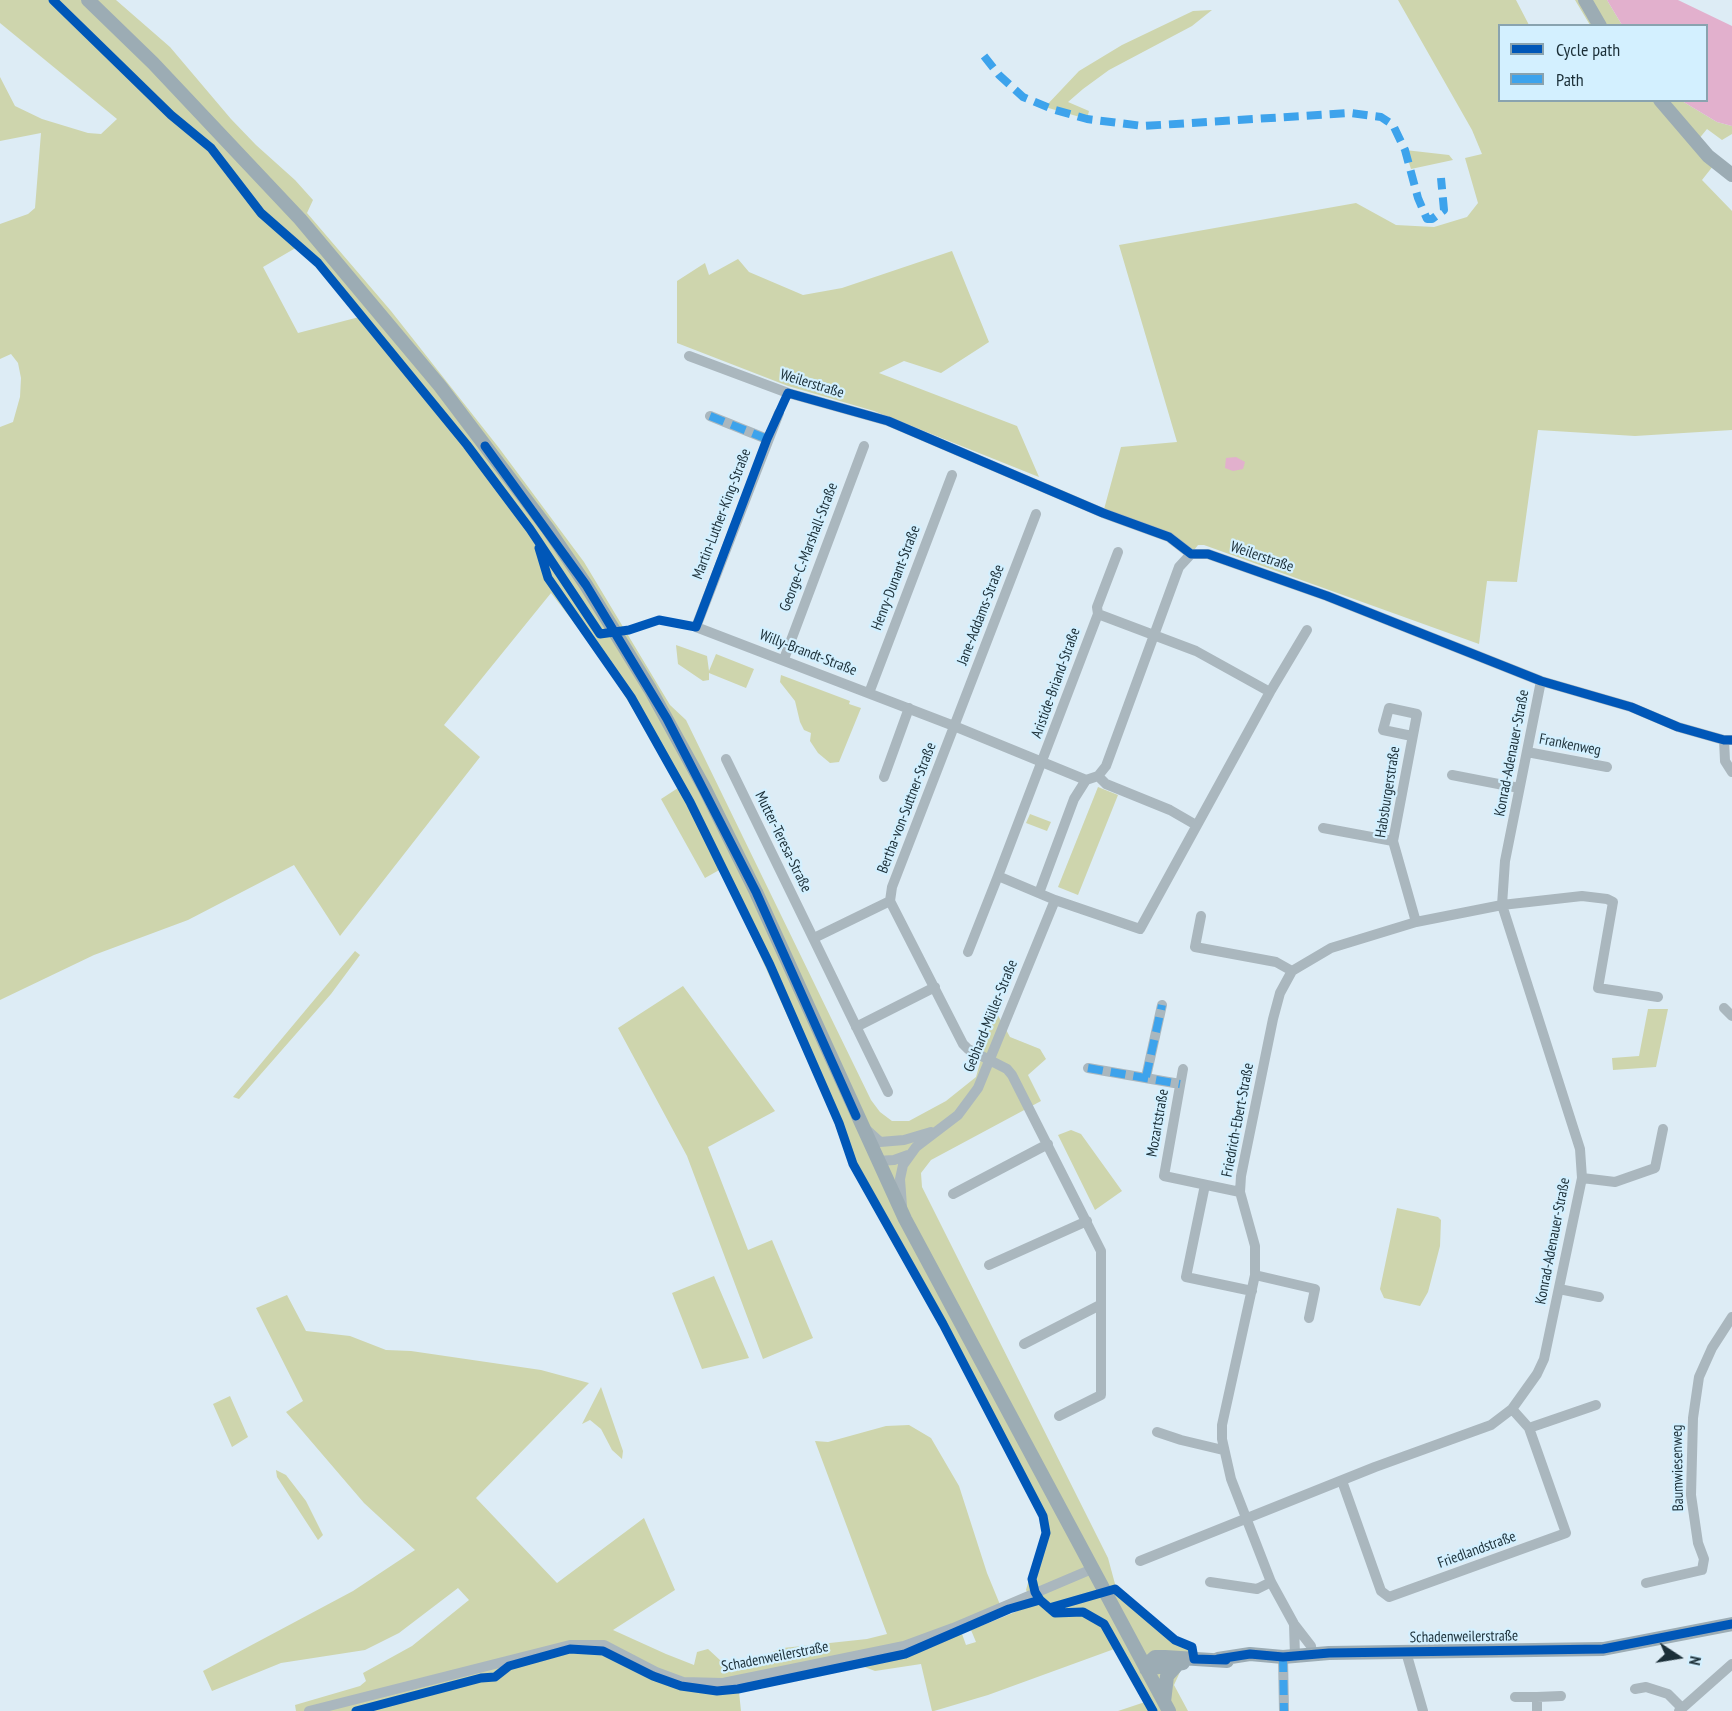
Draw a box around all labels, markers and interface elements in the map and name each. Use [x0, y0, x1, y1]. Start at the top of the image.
legend [1498, 24, 1708, 102]
text: Cycle path [1556, 38, 1620, 61]
text: Path [1556, 68, 1584, 91]
street label: Weilerstraße [778, 366, 846, 402]
street label: Martin-Luther-King-Straße [689, 446, 755, 582]
street label: George-C.-Marshall-Straße [776, 480, 842, 614]
street label: Henry-Dunant-Straße [868, 523, 924, 633]
street label: Weilerstraße [1228, 538, 1296, 576]
street label: Jane-Addams-Straße [954, 562, 1008, 668]
street label: Aristide-Briand-Straße [1028, 625, 1084, 741]
street label: Willy-Brandt-Straße [757, 626, 859, 680]
street label: Konrad-Adenauer-Straße [1491, 688, 1533, 818]
street label: Frankenweg [1538, 730, 1602, 760]
street label: Bertha-von-Suttner-Straße [874, 740, 940, 876]
street label: Habsburgerstraße [1372, 745, 1404, 839]
street label: Mutter-Teresa-Straße [751, 789, 815, 895]
street label: Gebhard-Müller-Straße [960, 957, 1022, 1075]
street label: Friedrich-Ebert-Straße [1218, 1061, 1258, 1179]
street label: Mozartstraße [1143, 1088, 1173, 1158]
street label: Konrad-Adenauer-Straße [1532, 1176, 1574, 1306]
street label: Baumwiesenweg [1668, 1424, 1688, 1512]
street label: Friedlandstraße [1436, 1528, 1518, 1572]
street label: Schadenweilerstraße [1410, 1627, 1518, 1647]
north arrow [1648, 1627, 1708, 1687]
street label: Schadenweilerstraße [720, 1638, 830, 1676]
text: N [1685, 1654, 1706, 1667]

